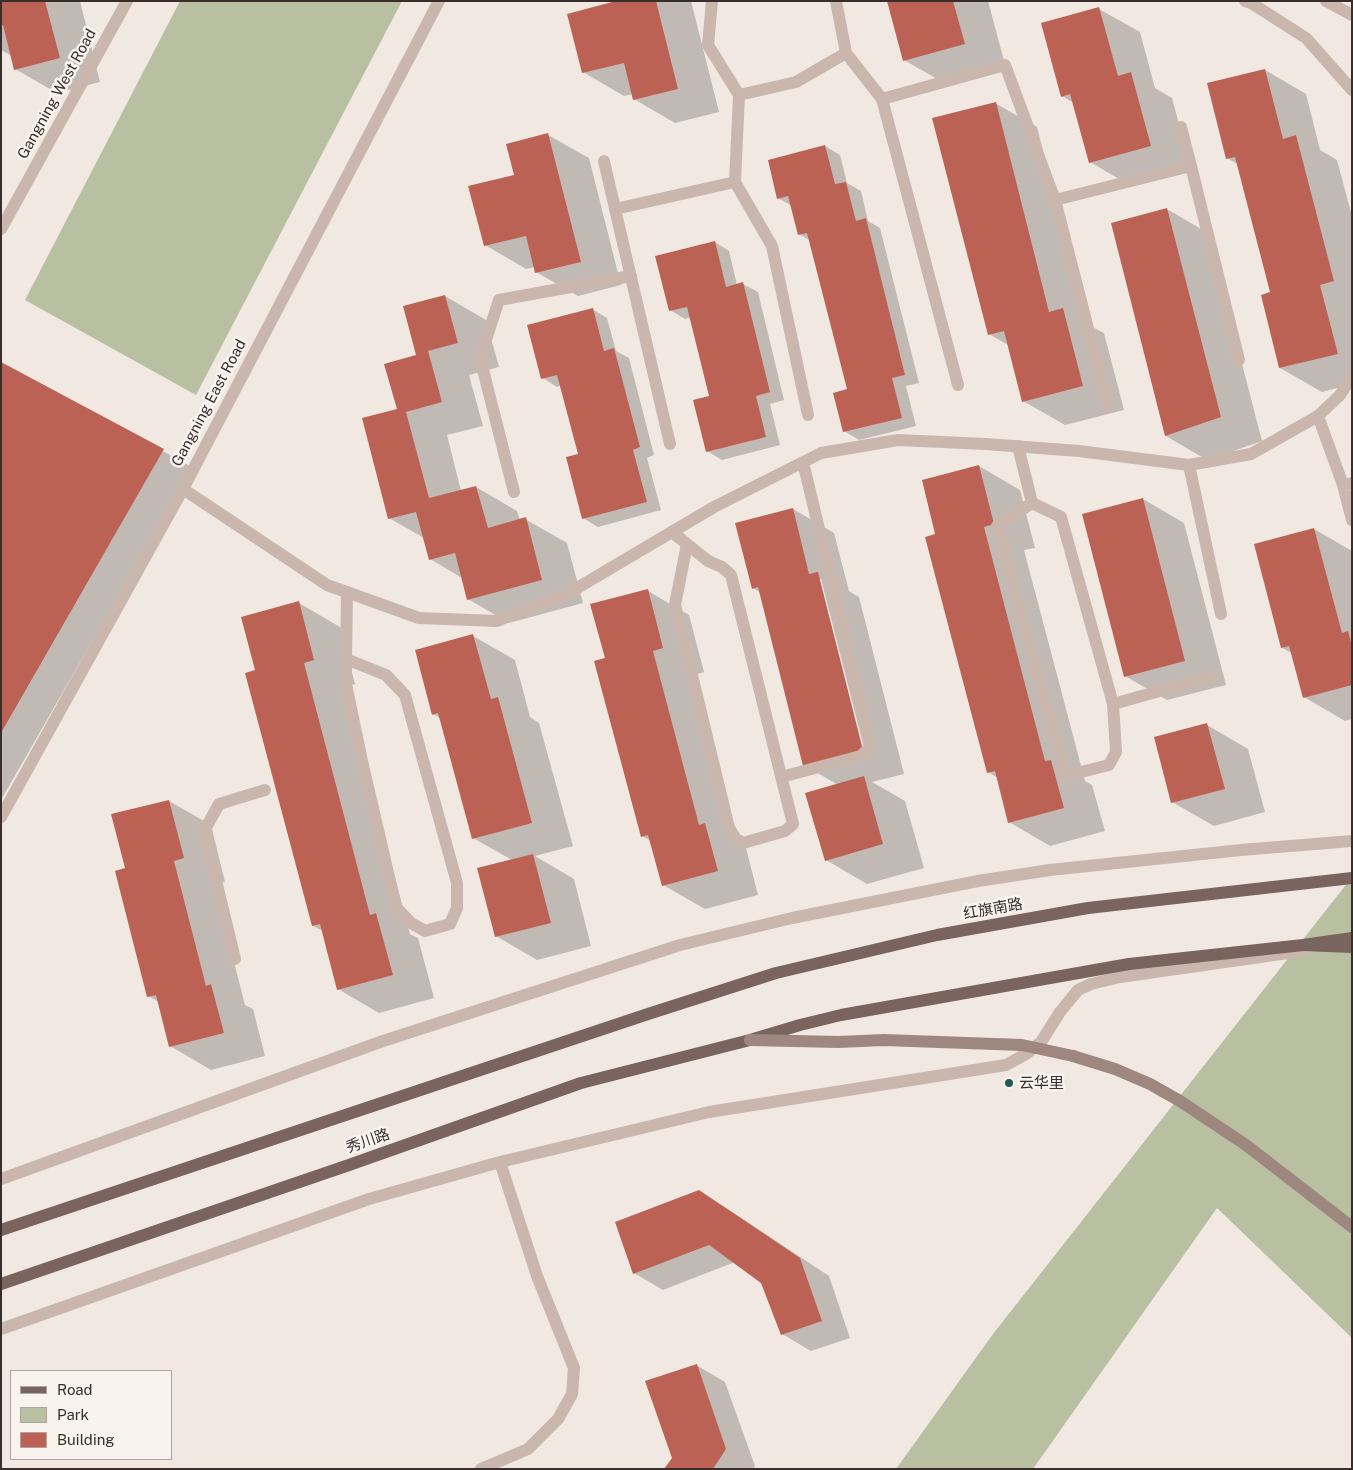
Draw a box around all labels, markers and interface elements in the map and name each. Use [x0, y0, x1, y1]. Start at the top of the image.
street label: Gangning West Road [14, 26, 100, 162]
street label: Gangning East Road [168, 336, 250, 470]
street label: 红旗南路 [962, 895, 1024, 923]
place label: 云华里 [1019, 1074, 1064, 1092]
marker: 云华里 [1003, 1077, 1015, 1089]
street label: 秀川路 [344, 1125, 392, 1157]
legend [10, 1370, 172, 1460]
text: Road [57, 1381, 93, 1398]
text: Park [57, 1406, 89, 1423]
text: Building [57, 1431, 115, 1448]

